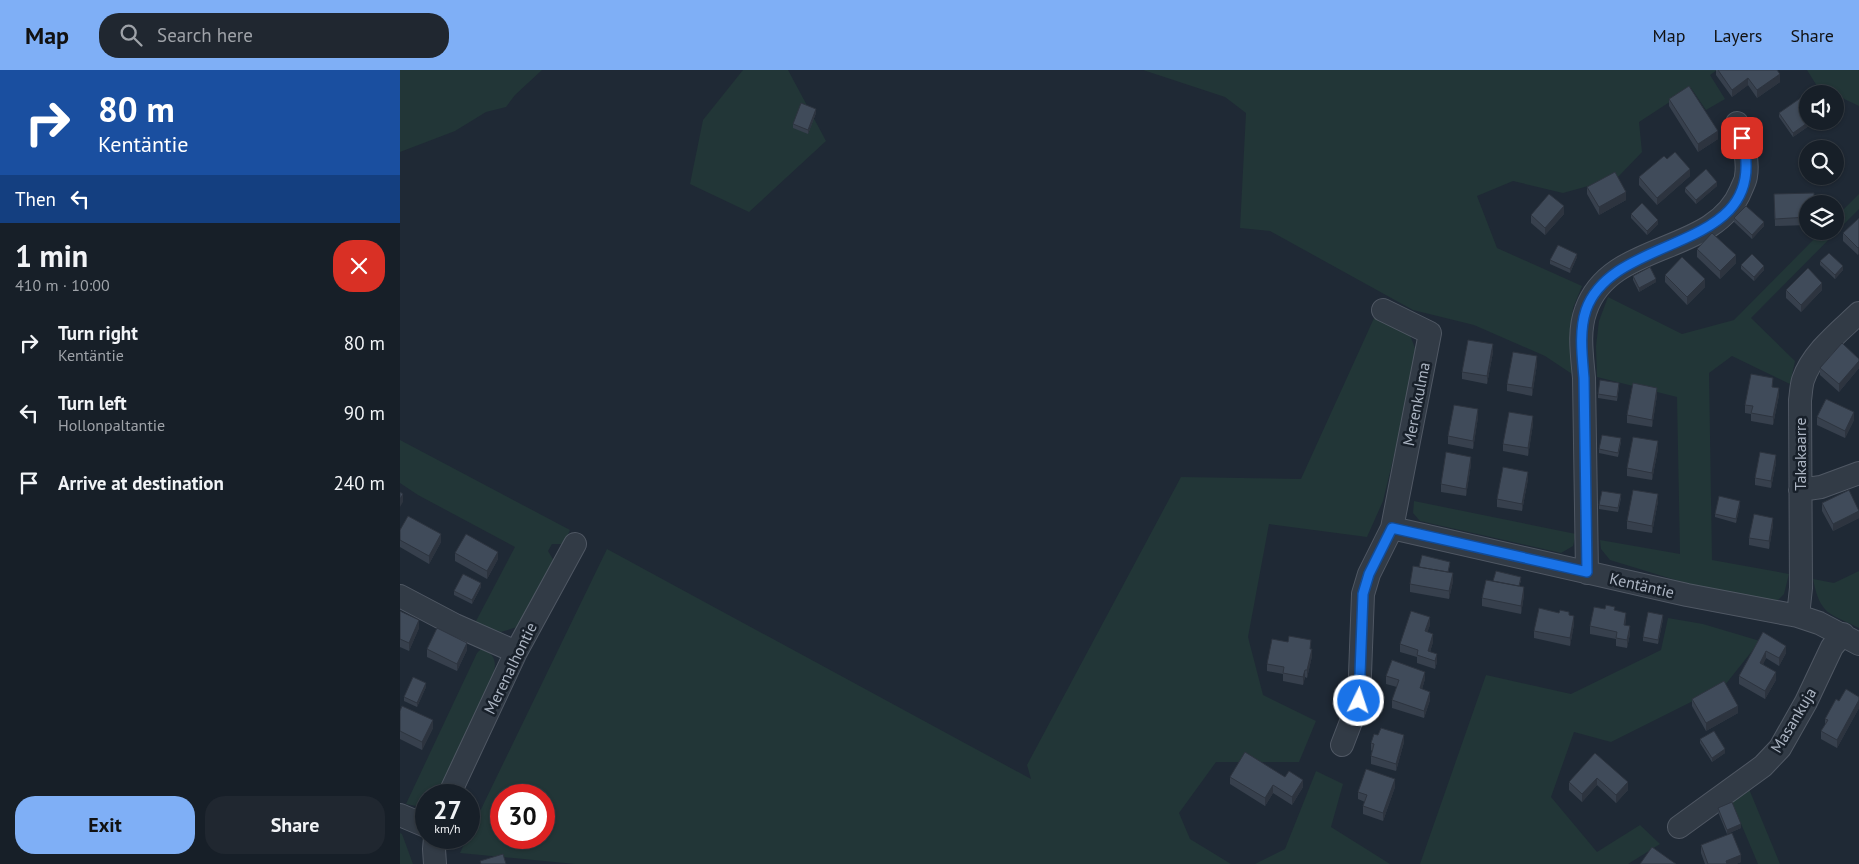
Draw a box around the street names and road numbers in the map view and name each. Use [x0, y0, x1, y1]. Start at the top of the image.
street label: Merenkulma [1398, 360, 1434, 448]
street label: Takakaarre [1790, 417, 1810, 491]
street label: Kentäntie [1608, 568, 1676, 602]
street label: Merenalhontie [479, 619, 541, 717]
street label: Masankuja [1766, 684, 1820, 756]

